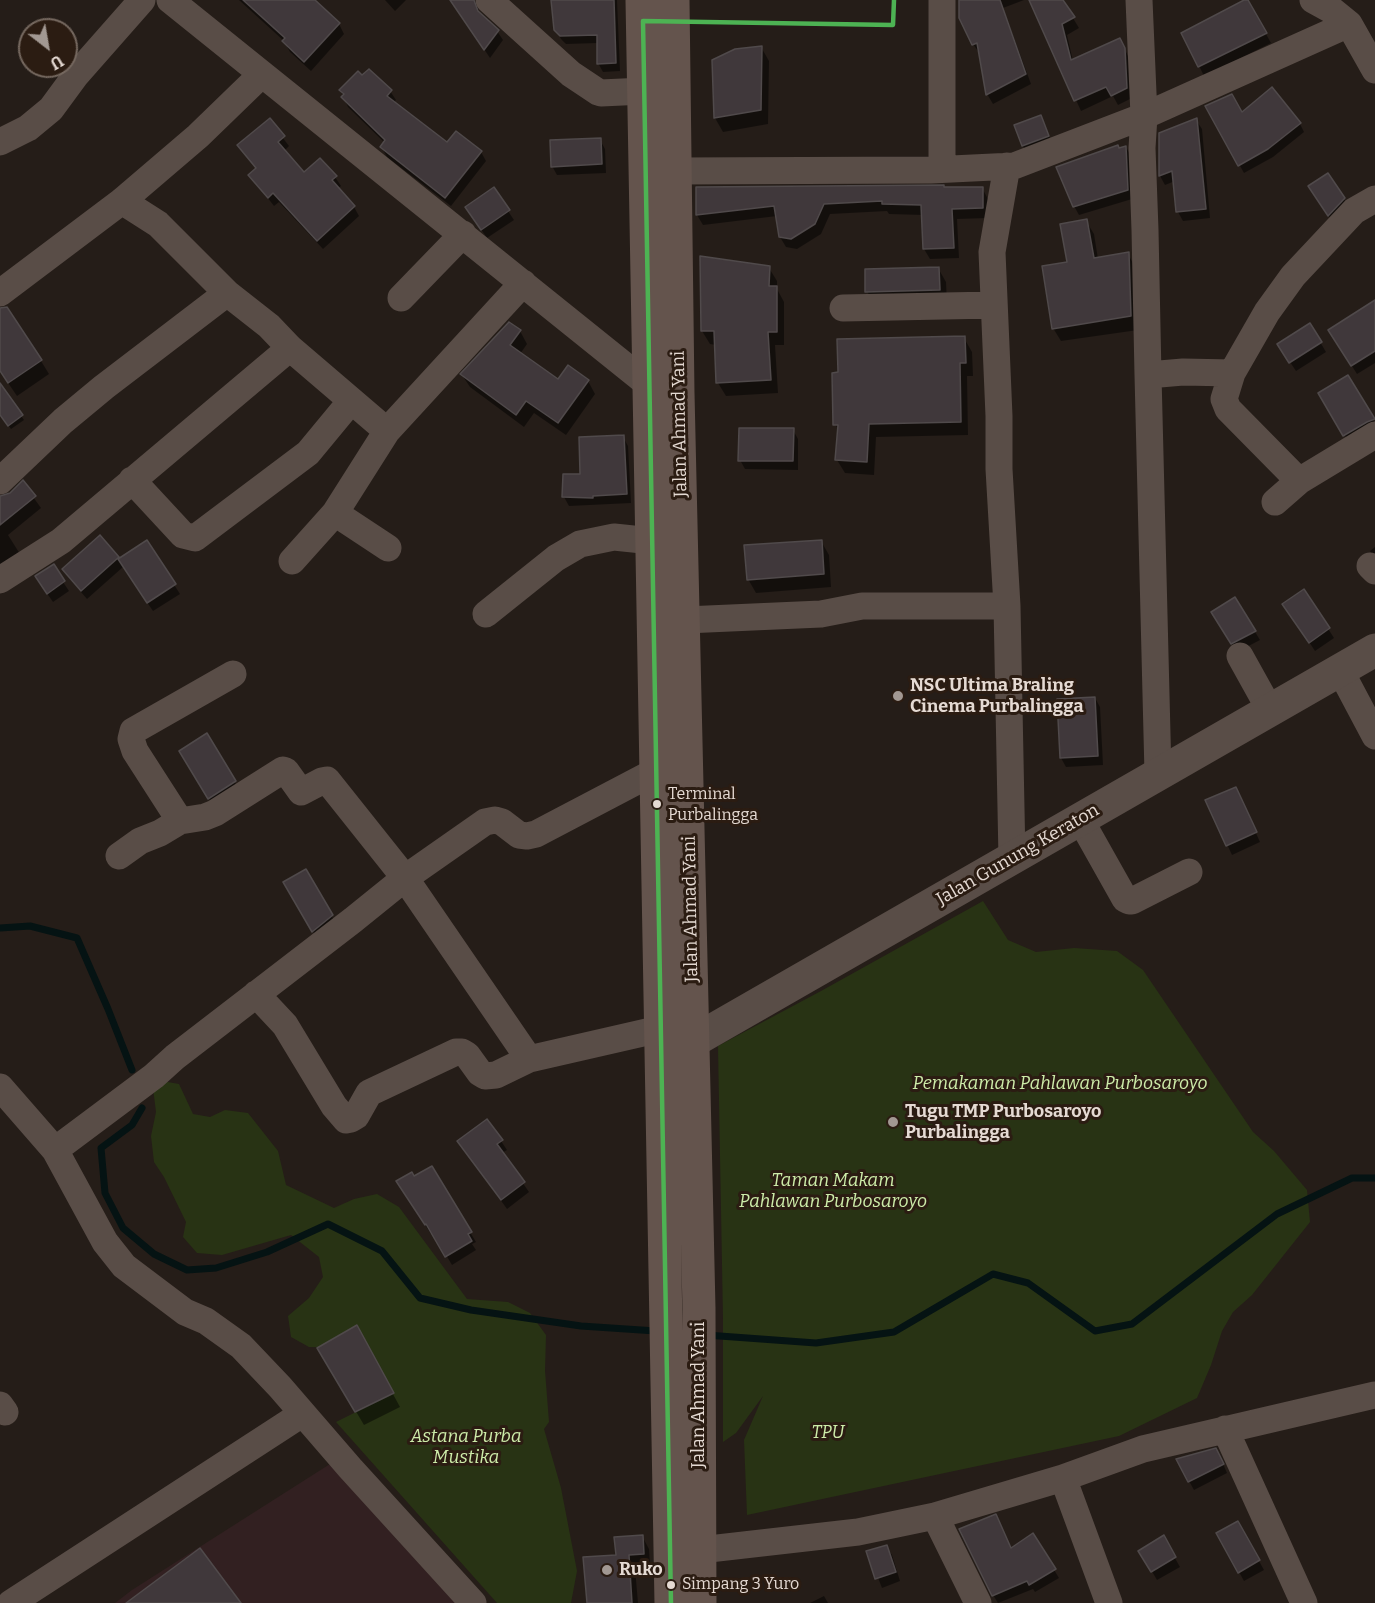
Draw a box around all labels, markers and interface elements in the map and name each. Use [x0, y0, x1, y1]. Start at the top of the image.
north arrow [18, 18, 78, 78]
text: U [47, 51, 66, 73]
street label: Jalan Ahmad Yani [668, 350, 692, 498]
place label: NSC Ultima Braling Cinema Purbalingga [910, 675, 1083, 718]
marker: NSC Ultima Braling Cinema Purbalingga [891, 689, 905, 703]
place label: Terminal Purbalingga [668, 785, 758, 823]
marker: Terminal Purbalingga [651, 798, 663, 810]
street label: Jalan Gunung Keraton [933, 800, 1103, 910]
street label: Jalan Ahmad Yani [679, 835, 703, 983]
park label: Pemakaman Pahlawan Purbosaroyo [913, 1073, 1207, 1095]
place label: Tugu TMP Purbosaroyo Purbalingga [905, 1101, 1101, 1144]
marker: Tugu TMP Purbosaroyo Purbalingga [886, 1115, 900, 1129]
park label: Taman Makam Pahlawan Purbosaroyo [739, 1170, 927, 1212]
street label: Jalan Ahmad Yani [688, 1322, 710, 1468]
park label: TPU [811, 1422, 845, 1444]
park label: Astana Purba Mustika [410, 1426, 522, 1468]
place label: Ruko [619, 1559, 663, 1581]
marker: Ruko [600, 1563, 614, 1577]
place label: Simpang 3 Yuro [682, 1575, 799, 1595]
marker: Simpang 3 Yuro [665, 1579, 677, 1591]

